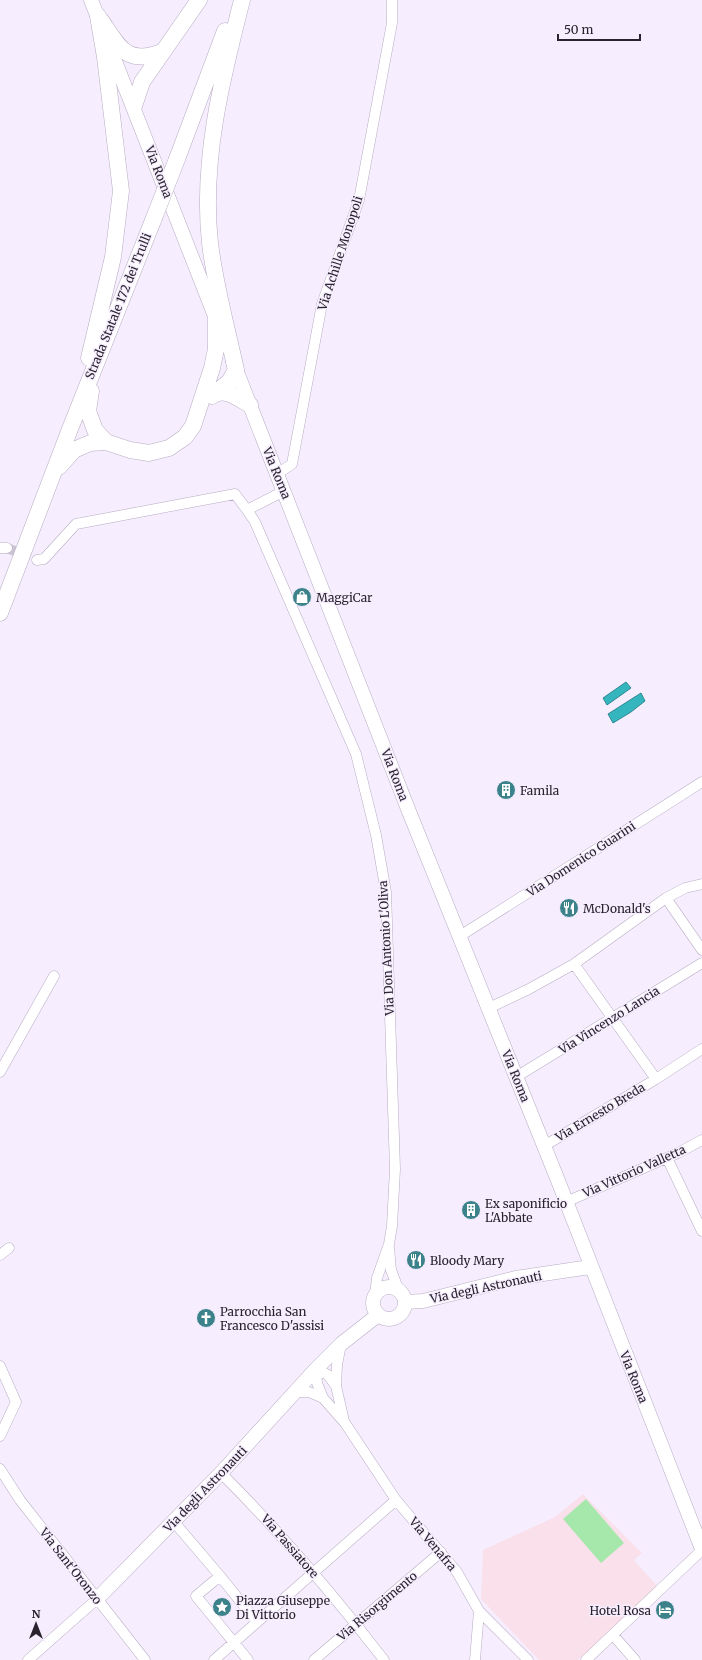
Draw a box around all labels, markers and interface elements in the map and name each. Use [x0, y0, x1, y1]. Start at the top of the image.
scale bar [558, 16, 640, 42]
text: 50 m [564, 22, 593, 37]
street label: Via Roma [142, 143, 176, 201]
street label: Via Achille Monopoli [314, 194, 366, 313]
street label: Strada Statale 172 dei Trulli [82, 230, 154, 381]
street label: Via Roma [259, 444, 294, 502]
shop icon: MaggiCar [291, 586, 313, 608]
place label: MaggiCar [316, 590, 373, 605]
street label: Via Roma [378, 746, 412, 804]
building icon: Famila [495, 779, 517, 801]
place label: Famila [520, 783, 560, 798]
street label: Via Domenico Guarini [523, 818, 638, 900]
street label: Via Don Antonio L'Oliva [375, 880, 397, 1017]
restaurant icon: McDonald's [558, 897, 580, 919]
place label: McDonald's [583, 901, 651, 916]
street label: Via Vincenzo Lancia [555, 983, 663, 1058]
street label: Via Roma [498, 1047, 533, 1105]
street label: Via Ernesto Breda [552, 1079, 648, 1145]
street label: Via Vittorio Valletta [579, 1141, 688, 1201]
place label: Ex saponificio L'Abbate [485, 1196, 567, 1225]
building icon: Ex saponificio L'Abbate [460, 1199, 482, 1221]
restaurant icon: Bloody Mary [405, 1249, 427, 1271]
place label: Bloody Mary [430, 1253, 504, 1268]
street label: Via degli Astronauti [428, 1268, 543, 1306]
place label: Parrocchia San Francesco D'assisi [220, 1304, 324, 1333]
church icon: Parrocchia San Francesco D'assisi [195, 1307, 217, 1329]
street label: Via Roma [616, 1348, 651, 1406]
street label: Via degli Astronauti [159, 1443, 250, 1536]
street label: Via Passiatore [258, 1510, 322, 1581]
street label: Via Venafra [406, 1513, 460, 1574]
street label: Via Sant'Oronzo [36, 1524, 105, 1607]
street label: Via Risorgimento [333, 1568, 420, 1645]
place label: Piazza Giuseppe Di Vittorio [236, 1593, 330, 1622]
place icon: Piazza Giuseppe Di Vittorio [211, 1596, 233, 1618]
hotel icon: Hotel Rosa [654, 1599, 676, 1621]
place label: Hotel Rosa [590, 1603, 652, 1618]
north arrow [16, 1604, 56, 1644]
text: N [32, 1607, 41, 1621]

